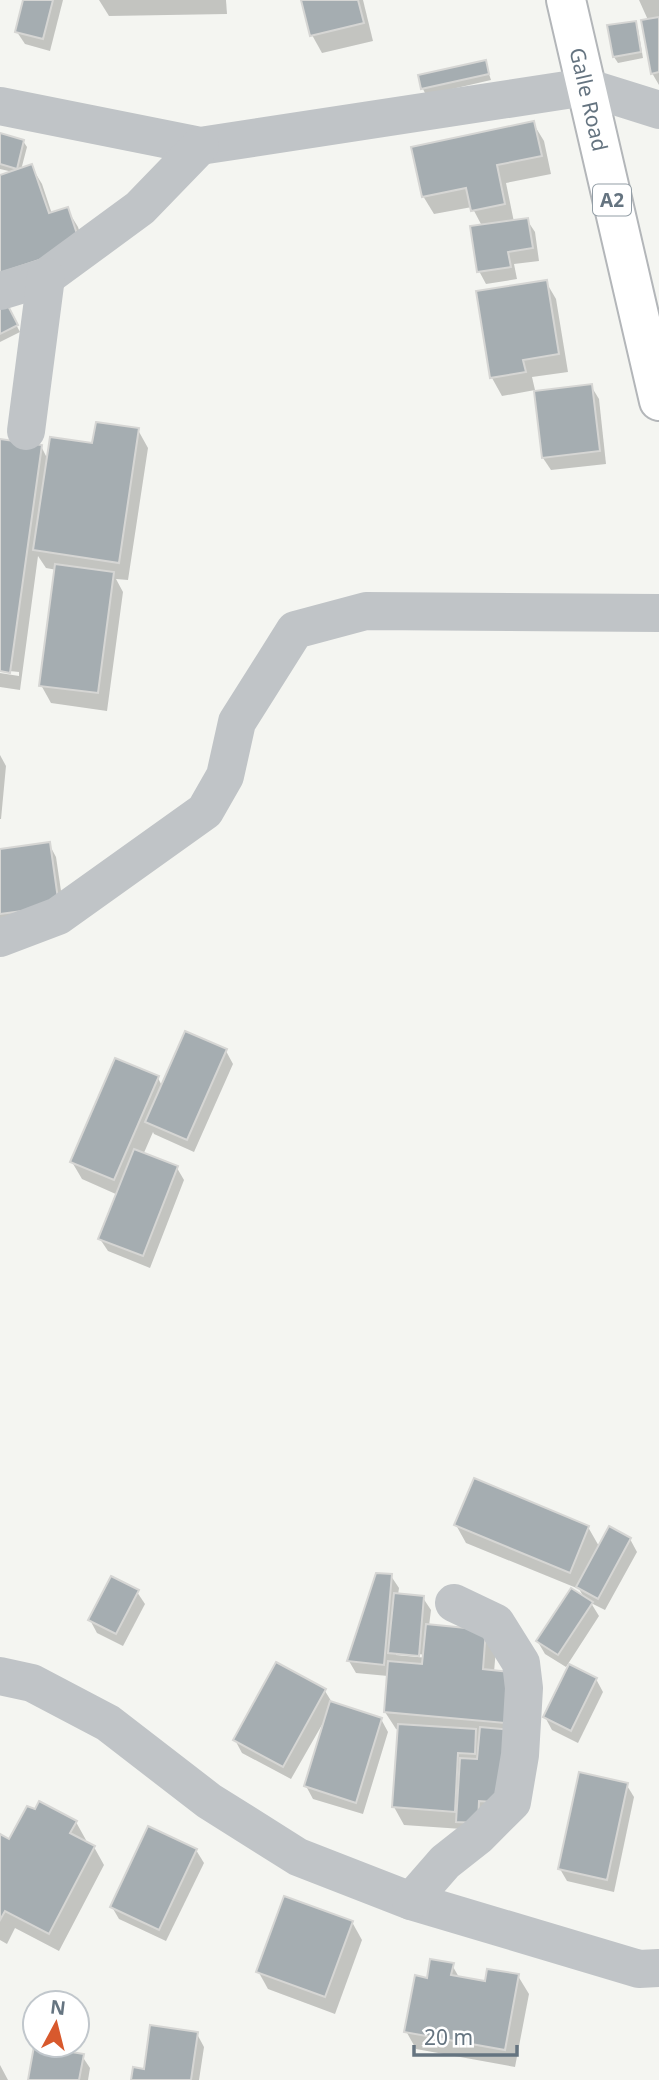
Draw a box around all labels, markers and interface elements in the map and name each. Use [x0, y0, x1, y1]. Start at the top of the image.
street label: Galle Road [563, 45, 615, 154]
road number: A2 [593, 184, 631, 216]
north arrow [21, 1989, 91, 2059]
text: N [49, 1993, 67, 2021]
scale bar [414, 2014, 517, 2058]
text: 20 m [424, 2023, 473, 2051]

